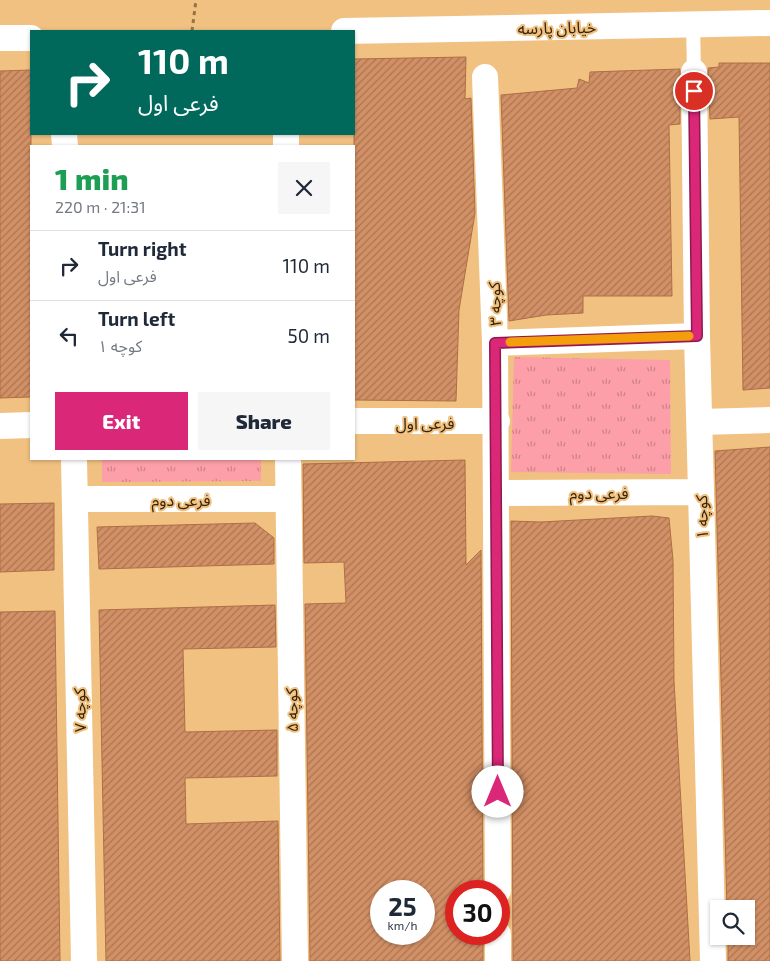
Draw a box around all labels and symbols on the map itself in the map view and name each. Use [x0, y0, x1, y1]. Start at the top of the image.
street label: خیابان پارسه [517, 17, 597, 39]
pin [673, 70, 715, 112]
street label: کوچه ۳ [484, 281, 506, 326]
street label: فرعی اول [396, 413, 454, 434]
street label: فرعی دوم [569, 483, 629, 506]
street label: فرعی دوم [151, 490, 211, 513]
street label: کوچه ۱ [691, 494, 713, 539]
street label: کوچه ۷ [69, 687, 91, 732]
street label: کوچه ۵ [281, 687, 303, 732]
position arrow [471, 765, 523, 817]
speed limit sign: 30 [445, 880, 510, 945]

